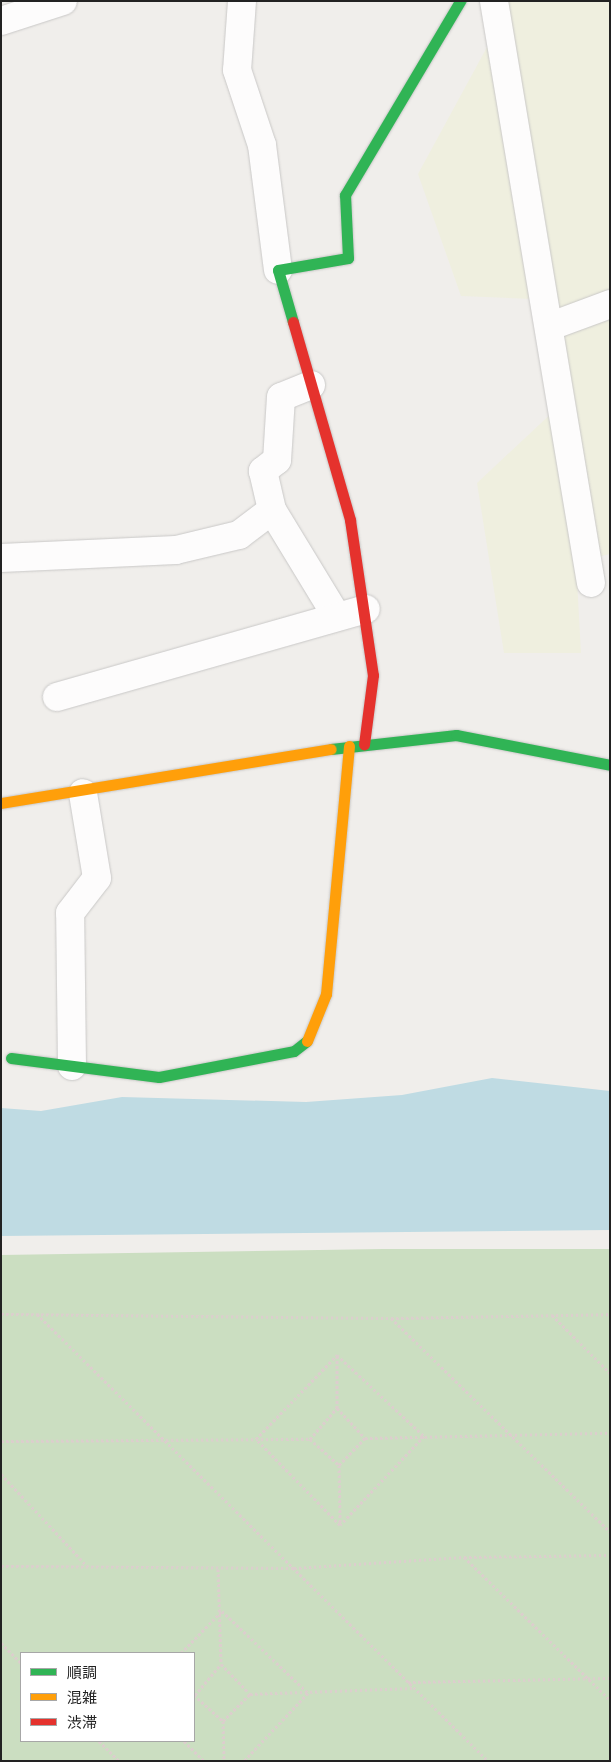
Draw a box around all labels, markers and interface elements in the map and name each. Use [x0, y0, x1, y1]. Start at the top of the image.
legend [20, 1652, 195, 1742]
text: 順調 [67, 1663, 97, 1681]
text: 混雑 [67, 1688, 97, 1706]
text: 渋滞 [67, 1713, 97, 1731]

